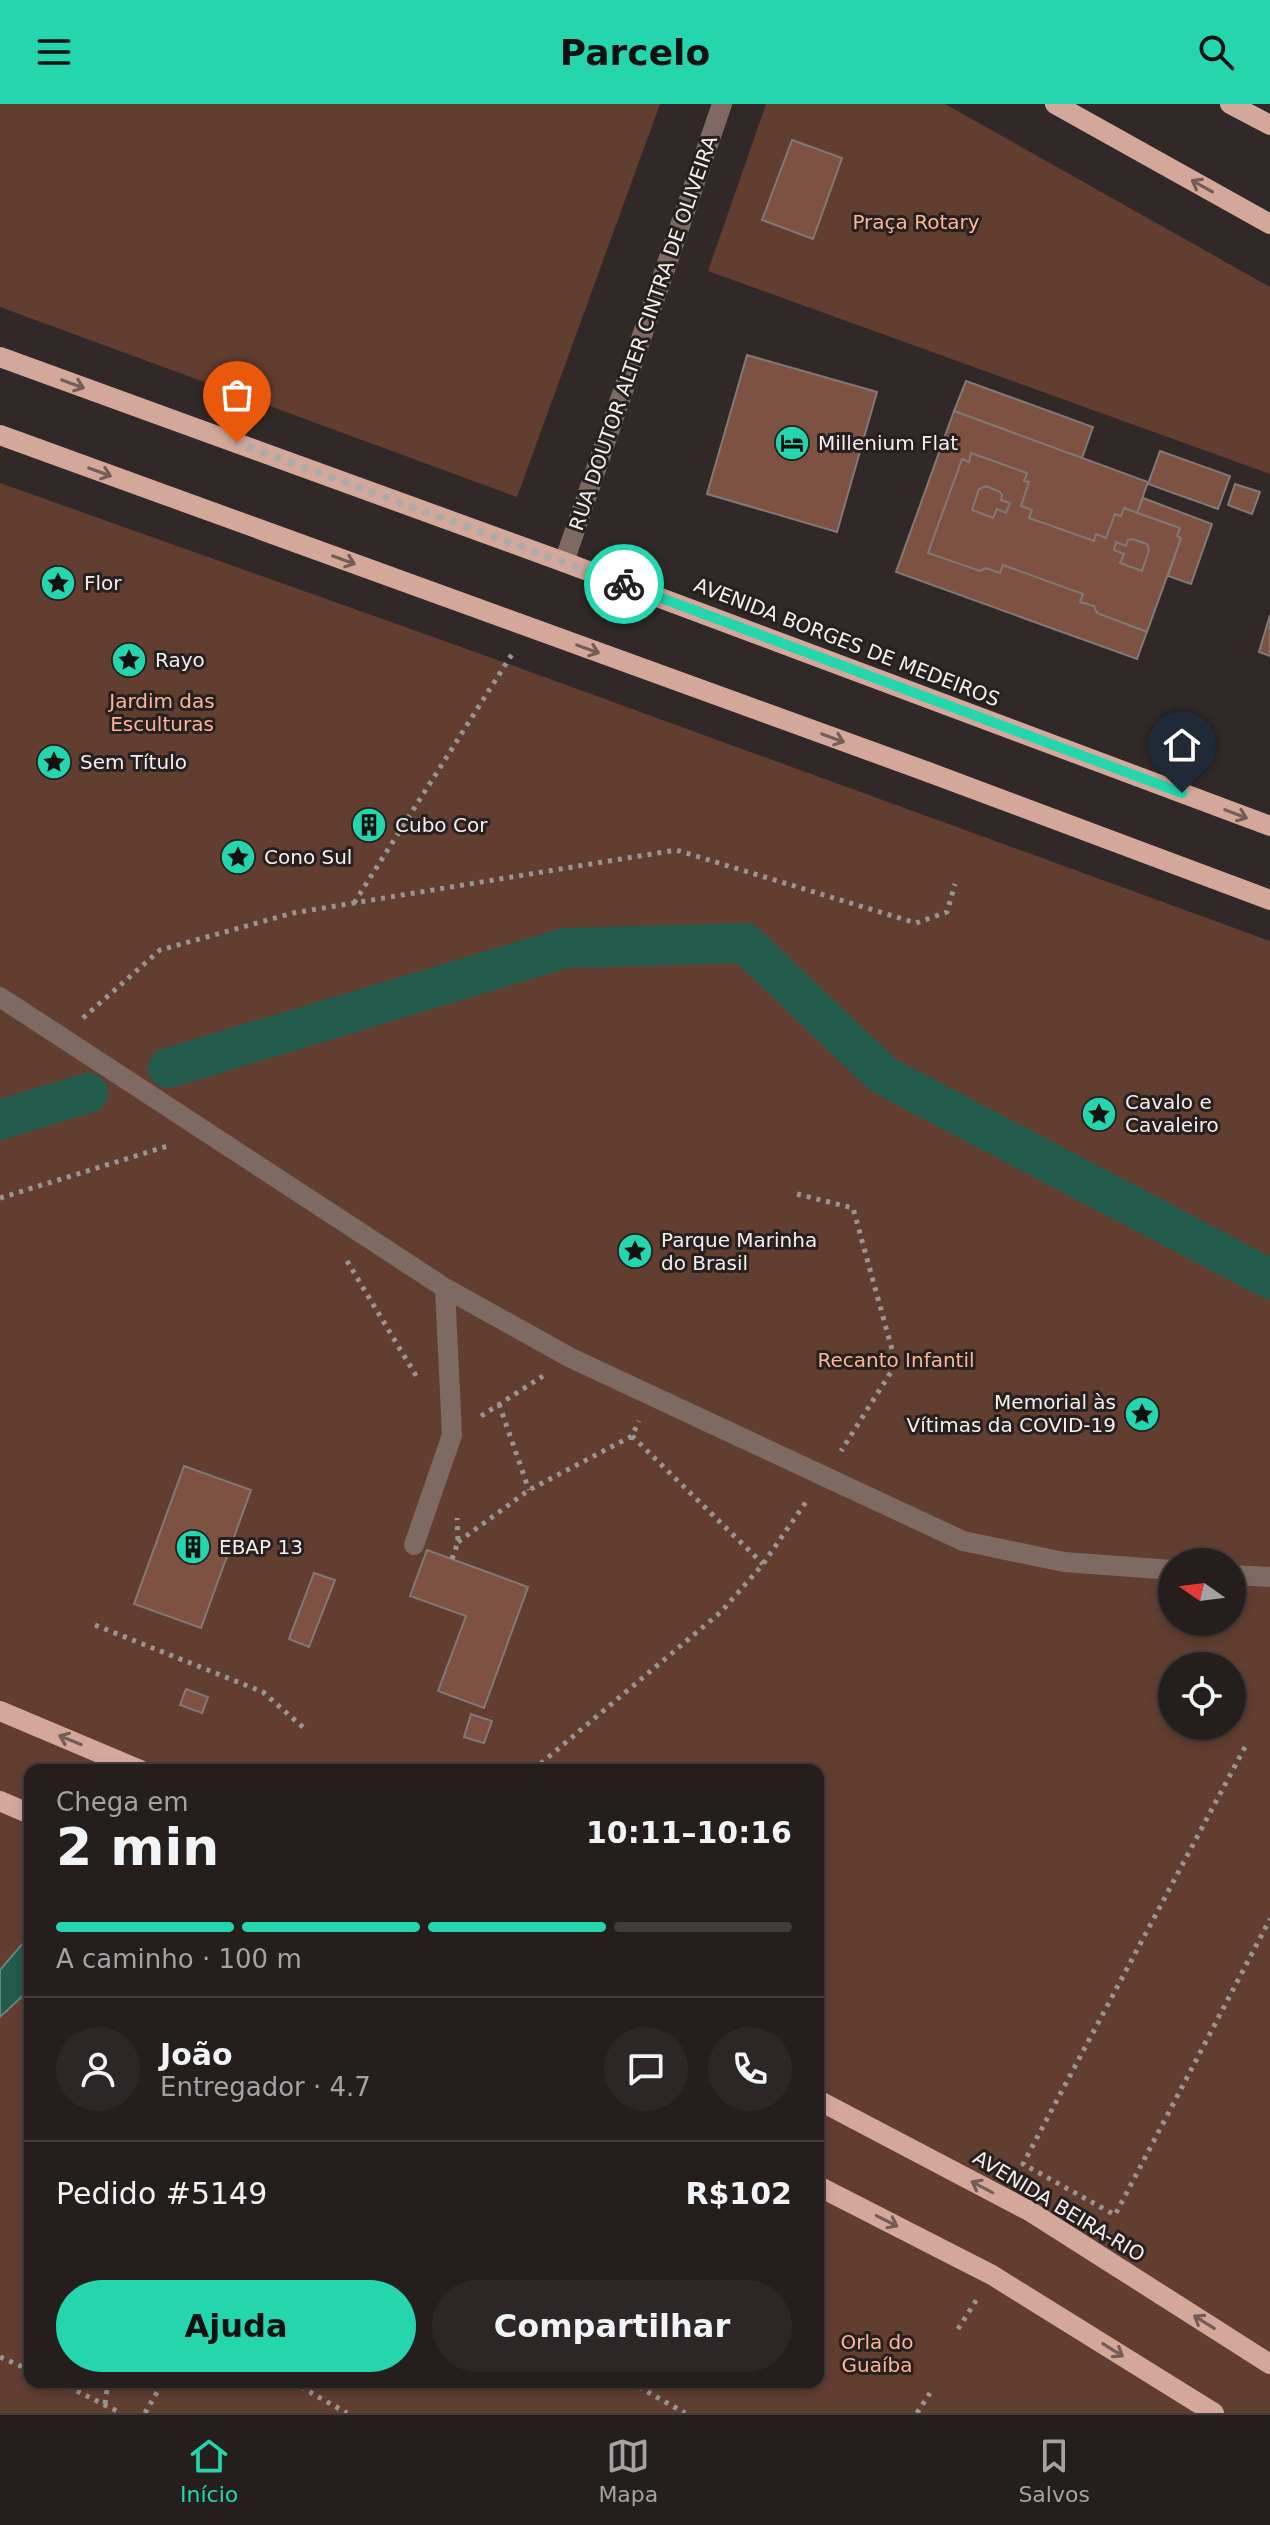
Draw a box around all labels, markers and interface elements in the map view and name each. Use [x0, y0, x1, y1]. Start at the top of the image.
icon: menu [32, 30, 76, 74]
icon: search [1194, 30, 1238, 74]
text: Parcelo [560, 32, 710, 73]
street label: RUA DOUTOR ALTER CINTRA DE OLIVEIRA [564, 132, 722, 534]
one-way arrow [1191, 178, 1214, 194]
park label: Praça Rotary [852, 210, 980, 234]
pin [203, 361, 271, 443]
icon: bag [215, 373, 259, 417]
one-way arrow [60, 378, 85, 392]
hotel icon: Millenium Flat [773, 424, 811, 462]
place label: Millenium Flat [818, 431, 958, 455]
one-way arrow [87, 465, 112, 480]
courier [584, 544, 664, 624]
one-way arrow [331, 554, 356, 568]
icon: bike [602, 562, 646, 606]
place icon: Flor [39, 564, 77, 602]
place label: Flor [84, 571, 122, 595]
street label: AVENIDA BORGES DE MEDEIROS [691, 572, 1003, 712]
place icon: Rayo [110, 641, 148, 679]
one-way arrow [576, 643, 600, 657]
place label: Rayo [155, 648, 205, 672]
park label: Jardim das Esculturas [107, 689, 215, 736]
pin [1148, 711, 1216, 793]
icon: home [1160, 723, 1204, 767]
one-way arrow [820, 731, 845, 746]
place icon: Sem Título [35, 743, 73, 781]
place label: Sem Título [80, 750, 187, 774]
building icon: Cubo Cor [350, 806, 388, 844]
one-way arrow [1224, 808, 1248, 822]
place label: Cubo Cor [395, 813, 488, 837]
place icon: Cono Sul [219, 838, 257, 876]
place label: Cono Sul [264, 845, 352, 869]
place label: Cavalo e Cavaleiro [1125, 1090, 1219, 1137]
place icon: Cavalo e Cavaleiro [1080, 1095, 1118, 1133]
place label: Parque Marinha do Brasil [661, 1228, 817, 1275]
place icon: Parque Marinha do Brasil [616, 1232, 654, 1270]
park label: Recanto Infantil [817, 1348, 975, 1372]
place label: Memorial às Vítimas da COVID-19 [907, 1390, 1116, 1437]
place icon: Memorial às Vítimas da COVID-19 [1123, 1395, 1161, 1433]
building icon: EBAP 13 [174, 1528, 212, 1566]
place label: EBAP 13 [219, 1535, 303, 1559]
north arrow [1158, 1548, 1246, 1636]
map controls [1158, 1548, 1246, 1740]
button: locate [1158, 1652, 1246, 1740]
one-way arrow [58, 1732, 83, 1746]
text: Chega em [56, 1787, 189, 1817]
text: 10:11–10:16 [586, 1815, 792, 1850]
text: 2 min [56, 1817, 219, 1877]
text: A caminho · 100 m [56, 1944, 302, 1974]
button: person [56, 2027, 140, 2111]
button: chat [604, 2027, 688, 2111]
button: phone [708, 2027, 792, 2111]
text: João [160, 2037, 233, 2072]
text: Entregador · 4.7 [160, 2072, 371, 2102]
street label: AVENIDA BEIRA-RIO [969, 2145, 1149, 2267]
text: Pedido #5149 [56, 2176, 267, 2211]
text: R$102 [685, 2176, 792, 2211]
one-way arrow [971, 2178, 995, 2194]
one-way arrow [875, 2214, 899, 2229]
button: Ajuda [56, 2280, 416, 2372]
button: Compartilhar [432, 2280, 792, 2372]
one-way arrow [1193, 2314, 1216, 2330]
park label: Orla do Guaíba [840, 2330, 914, 2377]
one-way arrow [1101, 2342, 1124, 2358]
tab: Início [180, 2434, 238, 2507]
tab: Mapa [598, 2434, 658, 2507]
tab: Salvos [1018, 2434, 1090, 2507]

